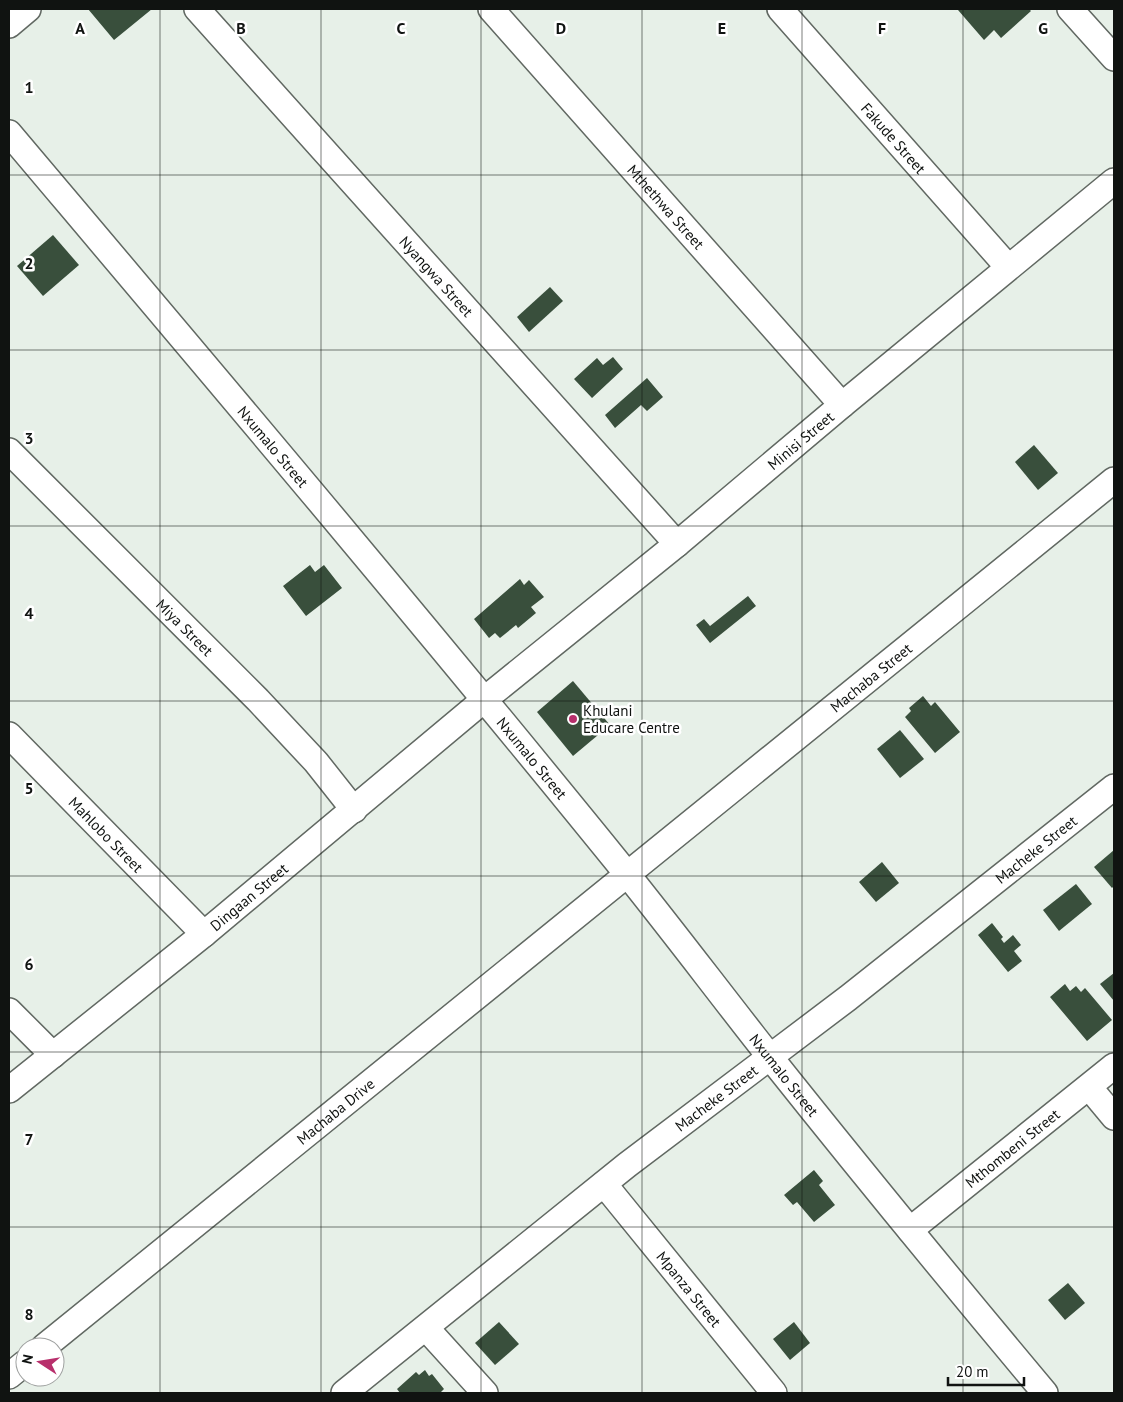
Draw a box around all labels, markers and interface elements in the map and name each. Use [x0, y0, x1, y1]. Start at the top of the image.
text: A [75, 18, 85, 38]
text: B [236, 18, 246, 38]
text: C [397, 18, 406, 38]
text: D [556, 18, 566, 38]
text: E [718, 18, 726, 38]
text: F [878, 18, 886, 38]
text: G [1038, 18, 1048, 38]
text: 1 [24, 77, 34, 97]
street label: Fakude Street [857, 98, 930, 177]
street label: Mthethwa Street [624, 160, 709, 253]
street label: Nyangwa Street [396, 232, 478, 320]
text: 2 [24, 253, 34, 273]
street label: Nxumalo Street [234, 402, 313, 491]
street label: Minisi Street [763, 407, 837, 473]
text: 3 [24, 428, 34, 448]
street label: Miya Street [153, 595, 218, 660]
text: 4 [24, 603, 34, 623]
street label: Machaba Street [826, 638, 915, 716]
place label: Khulani Educare Centre [583, 701, 680, 737]
street label: Nxumalo Street [493, 713, 571, 803]
marker: Khulani Educare Centre [567, 713, 579, 725]
text: 5 [24, 778, 34, 798]
street label: Mahlobo Street [65, 792, 148, 876]
street label: Macheke Street [991, 811, 1080, 887]
street label: Dingaan Street [206, 859, 291, 935]
text: 6 [24, 954, 34, 974]
street label: Nxumalo Street [746, 1030, 823, 1120]
street label: Macheke Street [671, 1060, 761, 1135]
street label: Machaba Drive [292, 1074, 378, 1148]
street label: Mthombeni Street [961, 1104, 1063, 1192]
text: 7 [24, 1129, 34, 1149]
street label: Mpanza Street [653, 1247, 726, 1330]
text: 8 [24, 1304, 34, 1324]
north arrow [15, 1337, 65, 1387]
text: N [18, 1353, 37, 1366]
scale bar [948, 1354, 1024, 1386]
text: 20 m [956, 1362, 989, 1381]

